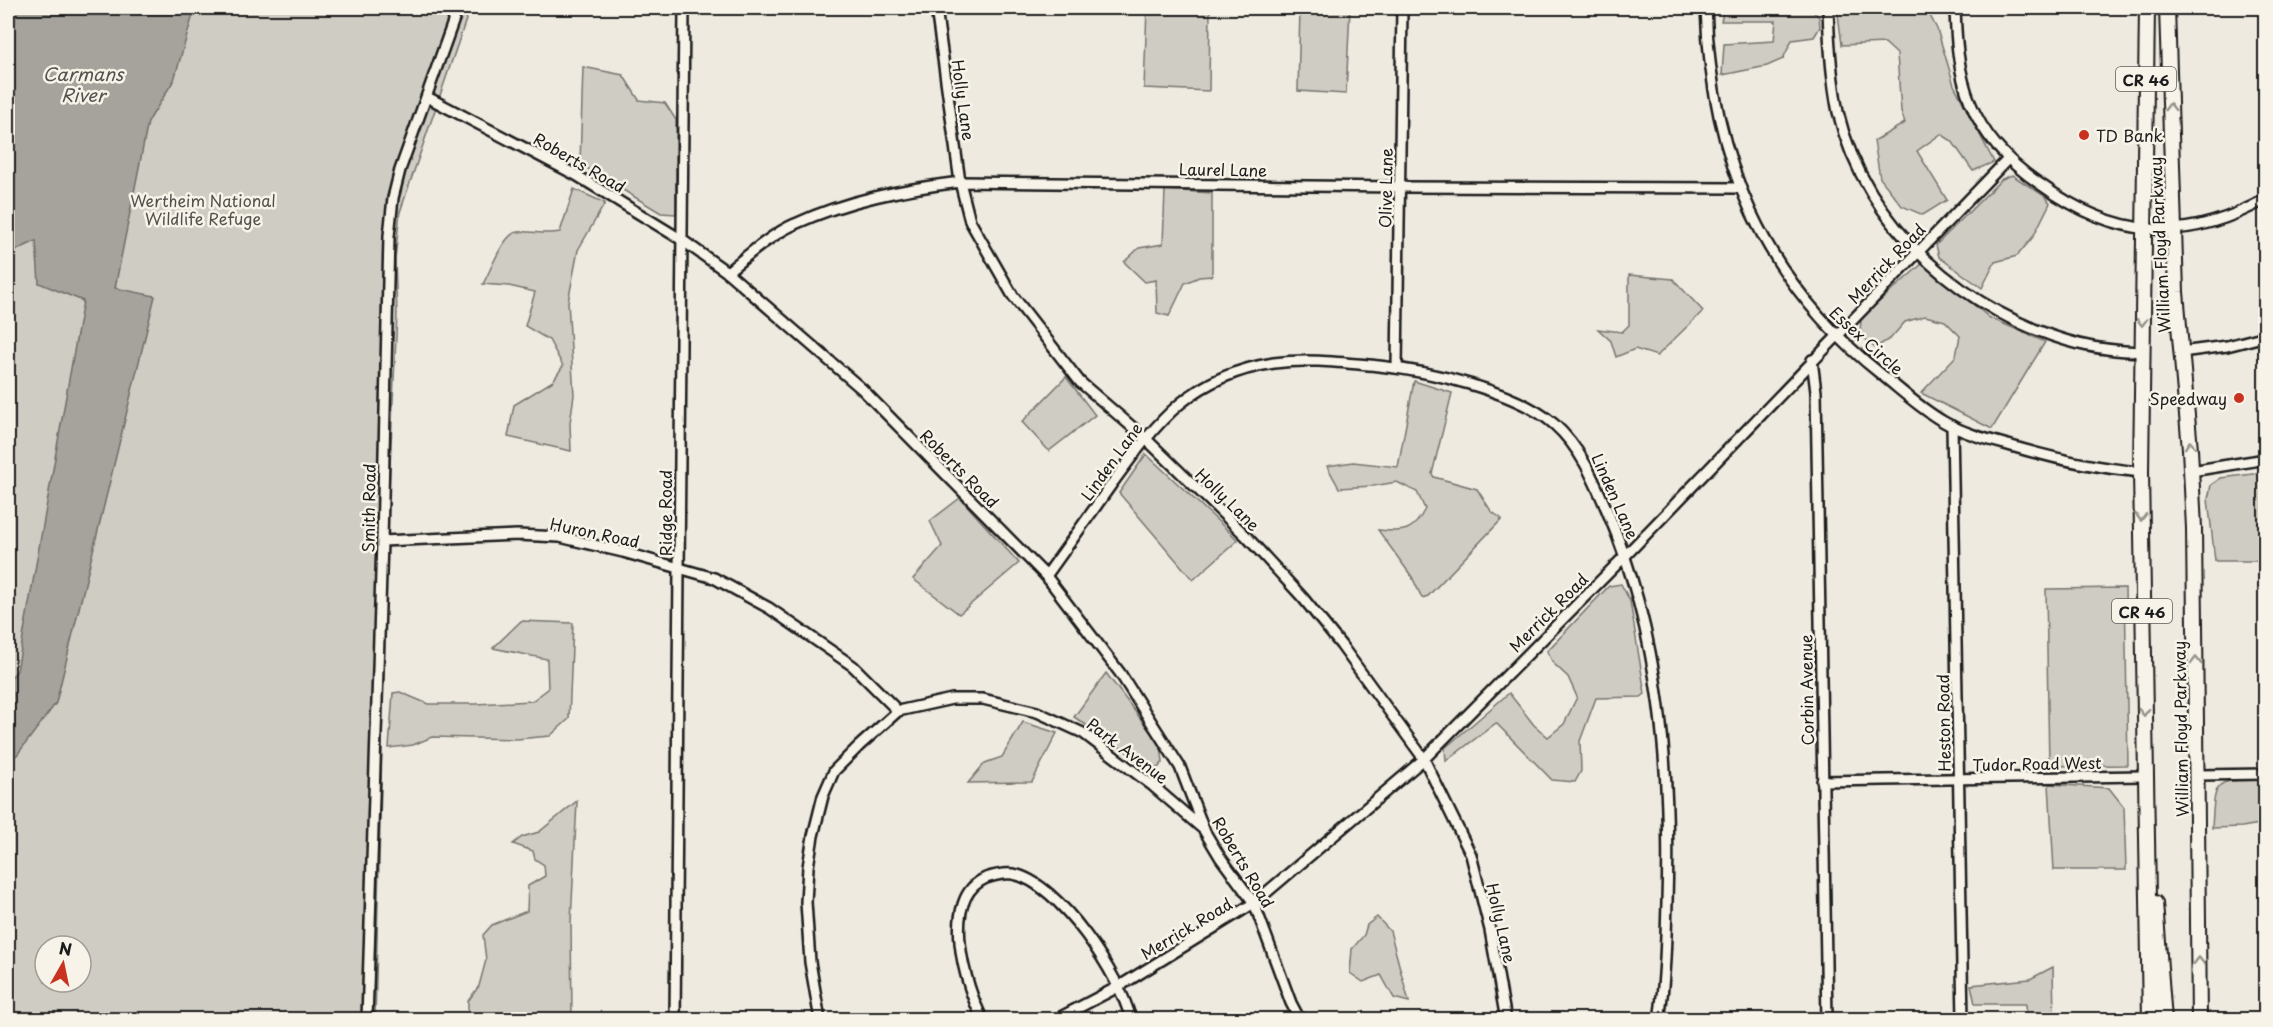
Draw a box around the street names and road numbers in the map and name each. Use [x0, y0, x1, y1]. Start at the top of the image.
street label: Holly Lane [946, 58, 982, 142]
road number: CR 46 [2116, 67, 2176, 91]
street label: Roberts Road [530, 126, 630, 198]
street label: Olive Lane [1372, 148, 1398, 228]
street label: Laurel Lane [1179, 156, 1267, 182]
street label: William Floyd Parkway [2142, 156, 2176, 334]
street label: Merrick Road [1842, 218, 1930, 308]
street label: Essex Circle [1825, 300, 1909, 380]
street label: Linden Lane [1074, 417, 1148, 505]
street label: Roberts Road [915, 423, 1005, 513]
street label: Linden Lane [1586, 449, 1646, 543]
street label: Holly Lane [1190, 462, 1266, 536]
street label: Smith Road [355, 463, 381, 553]
street label: Ridge Road [653, 470, 677, 556]
street label: Huron Road [548, 511, 642, 553]
street label: Merrick Road [1503, 567, 1593, 657]
road number: CR 46 [2112, 599, 2172, 623]
street label: Corbin Avenue [1793, 634, 1819, 746]
street label: William Floyd Parkway [2166, 641, 2194, 817]
street label: Heston Road [1930, 674, 1956, 772]
street label: Park Avenue [1082, 711, 1174, 789]
street label: Tudor Road West [1972, 750, 2102, 776]
street label: Roberts Road [1207, 812, 1281, 912]
street label: Holly Lane [1481, 880, 1523, 966]
street label: Merrick Road [1136, 891, 1236, 965]

